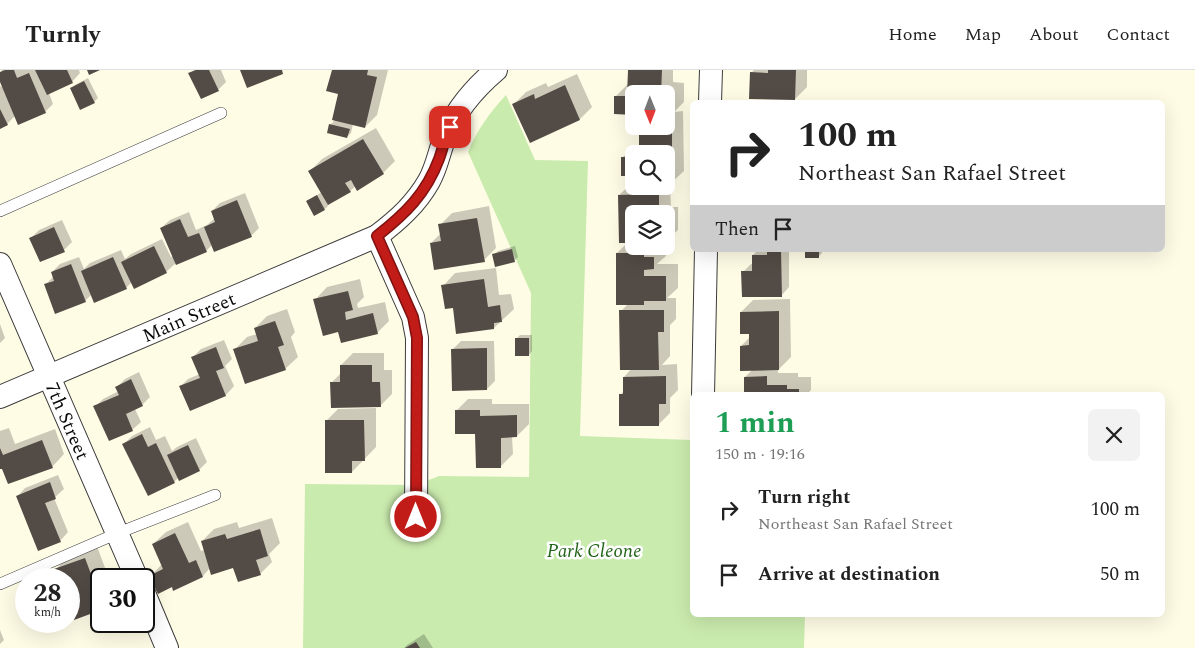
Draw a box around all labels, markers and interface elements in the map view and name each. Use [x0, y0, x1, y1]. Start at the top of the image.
text: Turnly [25, 17, 100, 53]
text: Home [888, 21, 937, 48]
text: Map [965, 21, 1001, 48]
text: About [1029, 21, 1079, 48]
text: Contact [1107, 21, 1170, 48]
north arrow [625, 85, 675, 135]
map controls [625, 85, 675, 255]
pin [429, 106, 471, 148]
text: 100 m [798, 109, 897, 162]
icon: arrive [436, 113, 464, 141]
icon: right [715, 120, 780, 185]
button: search [625, 145, 675, 195]
text: Northeast San Rafael Street [798, 157, 1066, 190]
button: layers [625, 205, 675, 255]
text: Then [715, 215, 759, 244]
icon: arrive [769, 215, 797, 243]
street label: Main Street [138, 285, 241, 351]
street label: 7th Street [37, 378, 97, 465]
text: 1 min [715, 400, 795, 446]
button: close [1088, 409, 1140, 461]
text: 150 m · 19:16 [715, 442, 805, 466]
text: Turn right [758, 483, 851, 512]
position arrow [389, 490, 441, 542]
text: 100 m [1090, 495, 1140, 524]
icon: right [715, 496, 743, 524]
text: Northeast San Rafael Street [758, 512, 953, 536]
park label: Park Cleone [547, 537, 641, 566]
text: Arrive at destination [758, 560, 940, 589]
text: 50 m [1100, 560, 1140, 589]
icon: arrive [715, 561, 743, 589]
speed limit sign: 30 [90, 568, 155, 633]
text: 28 [33, 575, 62, 613]
text: km/h [34, 603, 61, 622]

